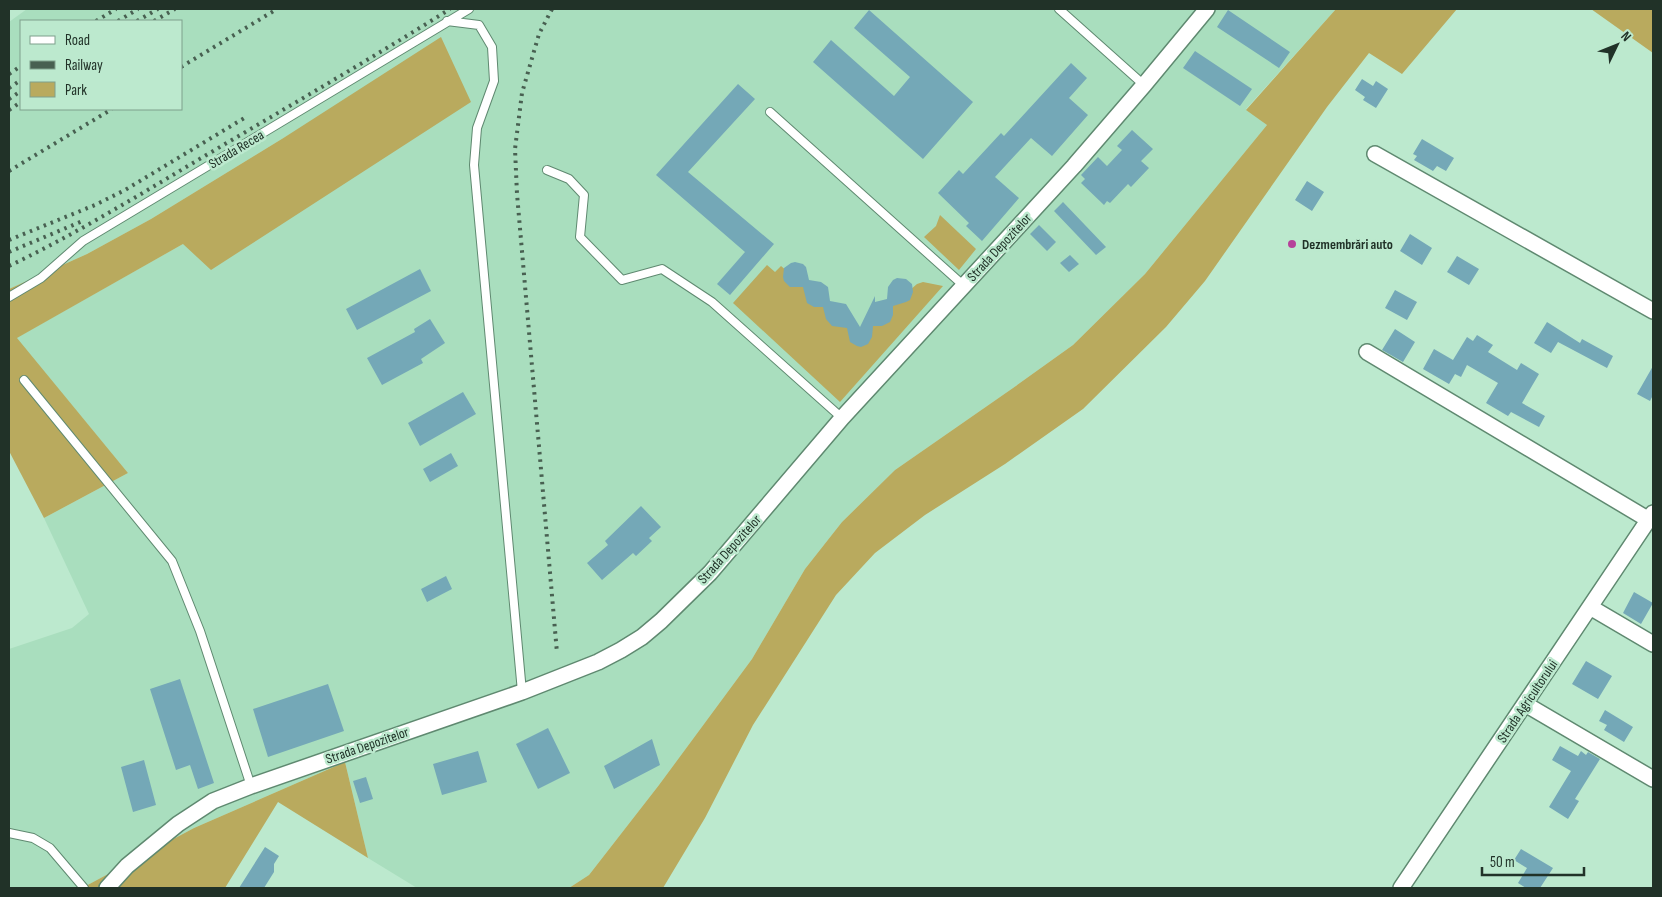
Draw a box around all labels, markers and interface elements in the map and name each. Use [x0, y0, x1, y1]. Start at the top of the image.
legend [20, 20, 182, 110]
north arrow [1592, 20, 1642, 70]
text: N [1617, 28, 1635, 45]
text: Road [65, 31, 90, 50]
text: Railway [65, 56, 103, 75]
text: Park [65, 81, 87, 100]
street label: Strada Recea [206, 126, 267, 173]
street label: Strada Depozitelor [964, 210, 1035, 285]
place label: Dezmembrări auto [1302, 236, 1393, 253]
marker: Dezmembrări auto [1286, 238, 1298, 250]
street label: Strada Depozitelor [694, 511, 765, 587]
street label: Strada Agricultorului [1493, 657, 1561, 746]
street label: Strada Depozitelor [323, 723, 411, 768]
scale bar [1482, 844, 1584, 876]
text: 50 m [1490, 853, 1515, 872]

